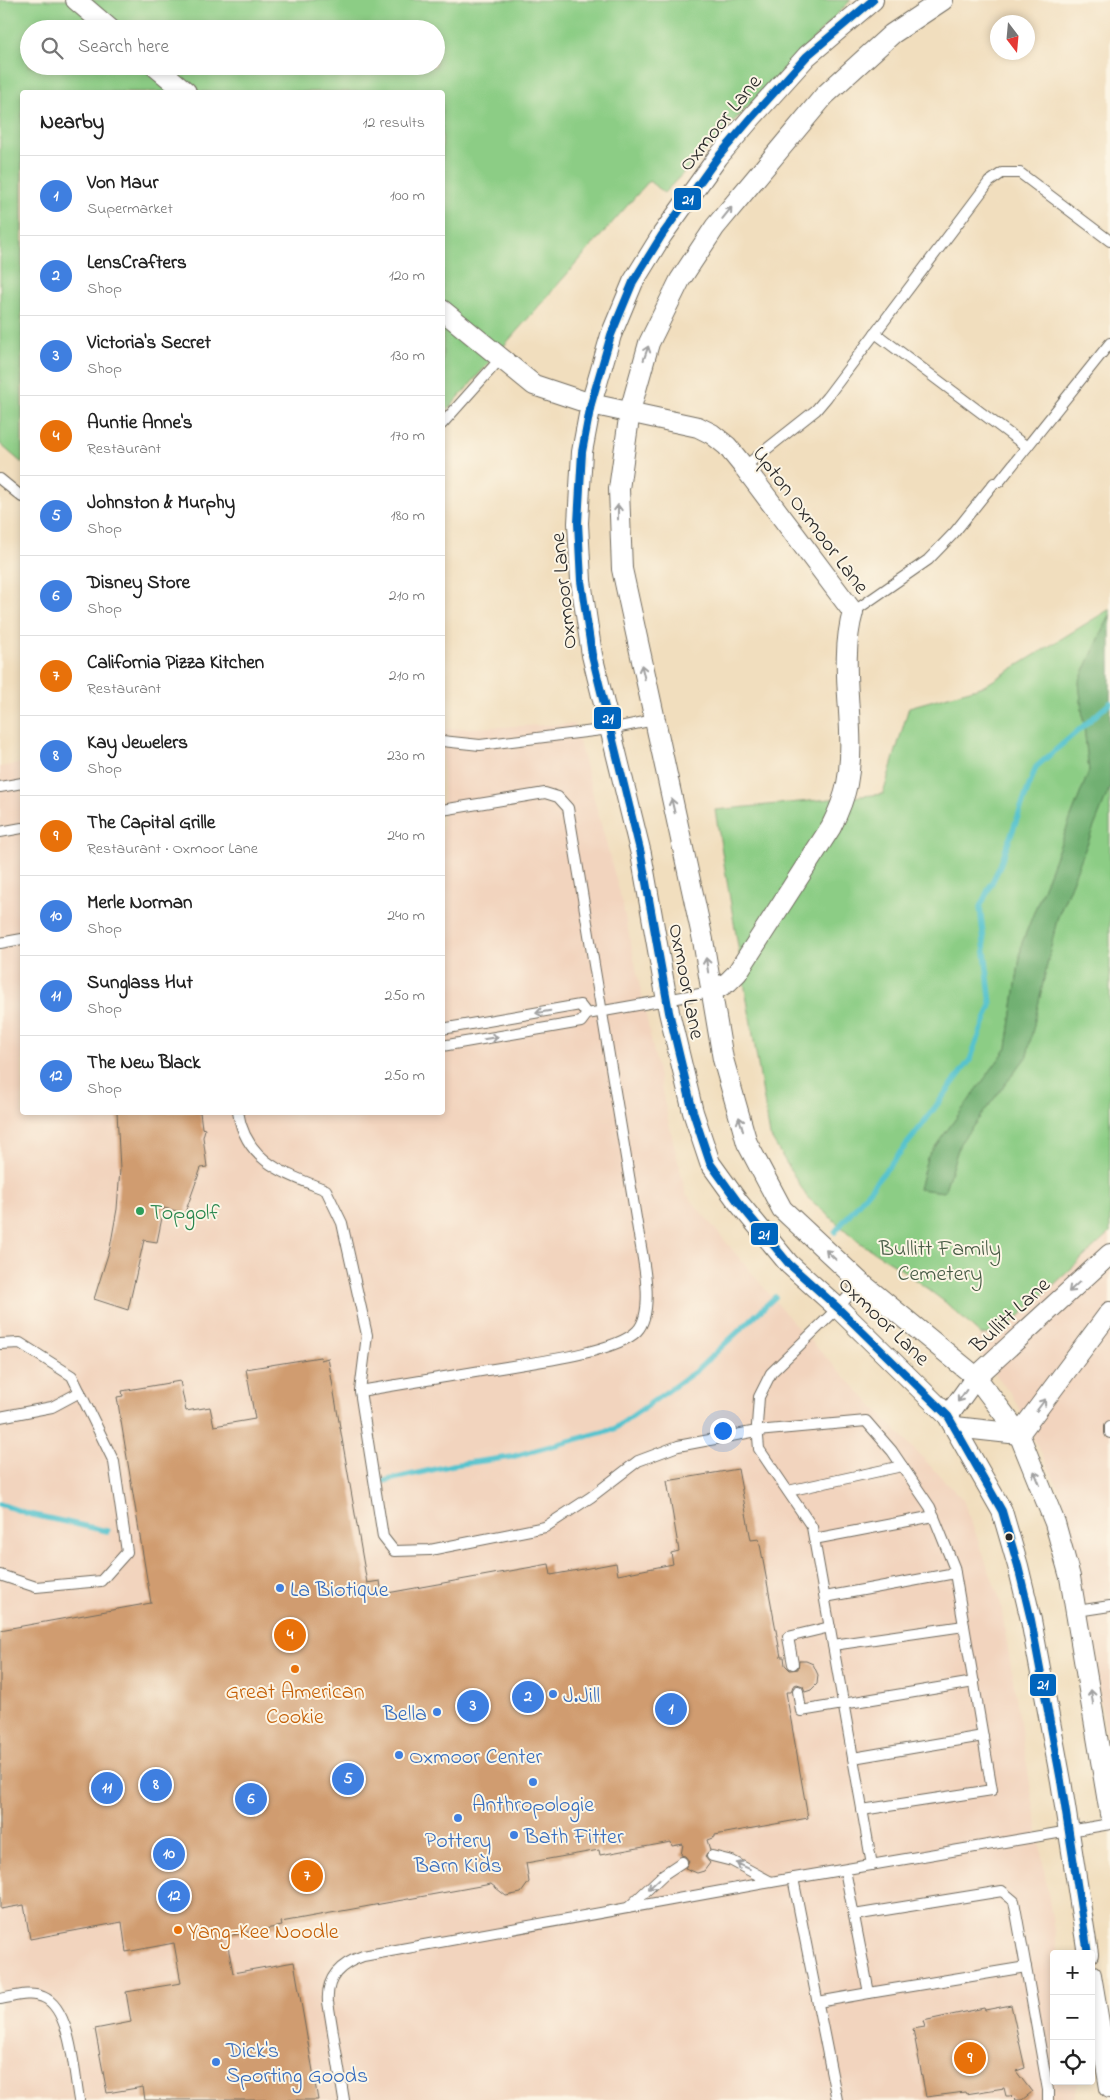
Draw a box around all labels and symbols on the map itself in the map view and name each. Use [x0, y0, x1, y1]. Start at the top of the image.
north arrow [990, 15, 1035, 60]
street label: Oxmoor Lane [672, 68, 771, 180]
line badge: 21 [673, 187, 702, 211]
text: 21 [681, 190, 694, 211]
one-way arrow [721, 206, 732, 219]
one-way arrow [642, 345, 651, 361]
street label: Upton Oxmoor Lane [743, 440, 876, 602]
one-way arrow [613, 504, 623, 520]
street label: Oxmoor Lane [543, 531, 587, 651]
one-way arrow [638, 665, 647, 681]
line badge: 21 [593, 706, 622, 730]
text: 21 [601, 709, 614, 730]
one-way arrow [668, 799, 678, 815]
street label: Oxmoor Lane [658, 921, 712, 1042]
one-way arrow [702, 958, 712, 974]
one-way arrow [535, 1007, 551, 1017]
one-way arrow [482, 1032, 498, 1042]
one-way arrow [736, 1116, 746, 1132]
place label: Topgolf [150, 1198, 221, 1231]
marker: Topgolf [134, 1205, 146, 1217]
line badge: 21 [750, 1222, 779, 1246]
text: 21 [757, 1225, 770, 1246]
park label: Bullitt Family Cemetery [878, 1234, 1001, 1292]
one-way arrow [825, 1249, 838, 1261]
street label: Oxmoor Lane [830, 1270, 936, 1375]
street label: Bullitt Lane [963, 1270, 1059, 1363]
one-way arrow [1067, 1281, 1080, 1293]
one-way arrow [957, 1389, 967, 1403]
one-way arrow [1036, 1398, 1046, 1412]
your location [710, 1418, 736, 1444]
one-way arrow [1032, 1471, 1041, 1486]
unlabelled marker [1004, 1532, 1014, 1542]
place label: La Biotique [290, 1575, 389, 1607]
marker: La Biotique [274, 1582, 286, 1594]
pin: 4 [274, 1616, 306, 1654]
marker: Great American Cookie [289, 1663, 301, 1675]
line badge: 21 [1029, 1673, 1057, 1697]
text: 21 [1036, 1675, 1049, 1696]
place label: Great American Cookie [226, 1677, 365, 1734]
pin: 2 [512, 1678, 544, 1716]
place label: J.Jill [563, 1681, 600, 1713]
pin: 3 [457, 1687, 489, 1725]
marker: J.Jill [547, 1688, 559, 1700]
one-way arrow [1086, 1689, 1096, 1705]
pin: 1 [655, 1690, 687, 1728]
place label: Bella [382, 1699, 427, 1731]
marker: Bella [431, 1706, 443, 1718]
place label: Oxmoor Center [409, 1742, 543, 1774]
marker: Oxmoor Center [393, 1749, 405, 1761]
pin: 5 [332, 1760, 364, 1798]
pin: 8 [140, 1766, 172, 1804]
pin: 11 [91, 1769, 123, 1807]
marker: Anthropologie [527, 1776, 539, 1788]
pin: 6 [235, 1780, 267, 1818]
place label: Anthropologie [472, 1790, 594, 1823]
marker: Pottery Barn Kids [452, 1812, 464, 1824]
place label: Bath Fitter [523, 1822, 624, 1854]
place label: Pottery Barn Kids [413, 1826, 502, 1883]
marker: Bath Fitter [508, 1829, 520, 1841]
pin: 10 [153, 1835, 185, 1873]
pin: 7 [291, 1857, 323, 1895]
one-way arrow [736, 1860, 751, 1870]
pin: 12 [158, 1877, 190, 1915]
one-way arrow [648, 1878, 660, 1890]
place label: Yang-Kee Noodle [188, 1917, 339, 1950]
marker: Yang-Kee Noodle [172, 1924, 184, 1936]
place label: Dick's Sporting Goods [225, 2036, 368, 2094]
pin: 9 [954, 2039, 986, 2077]
marker: Dick's Sporting Goods [210, 2056, 222, 2068]

